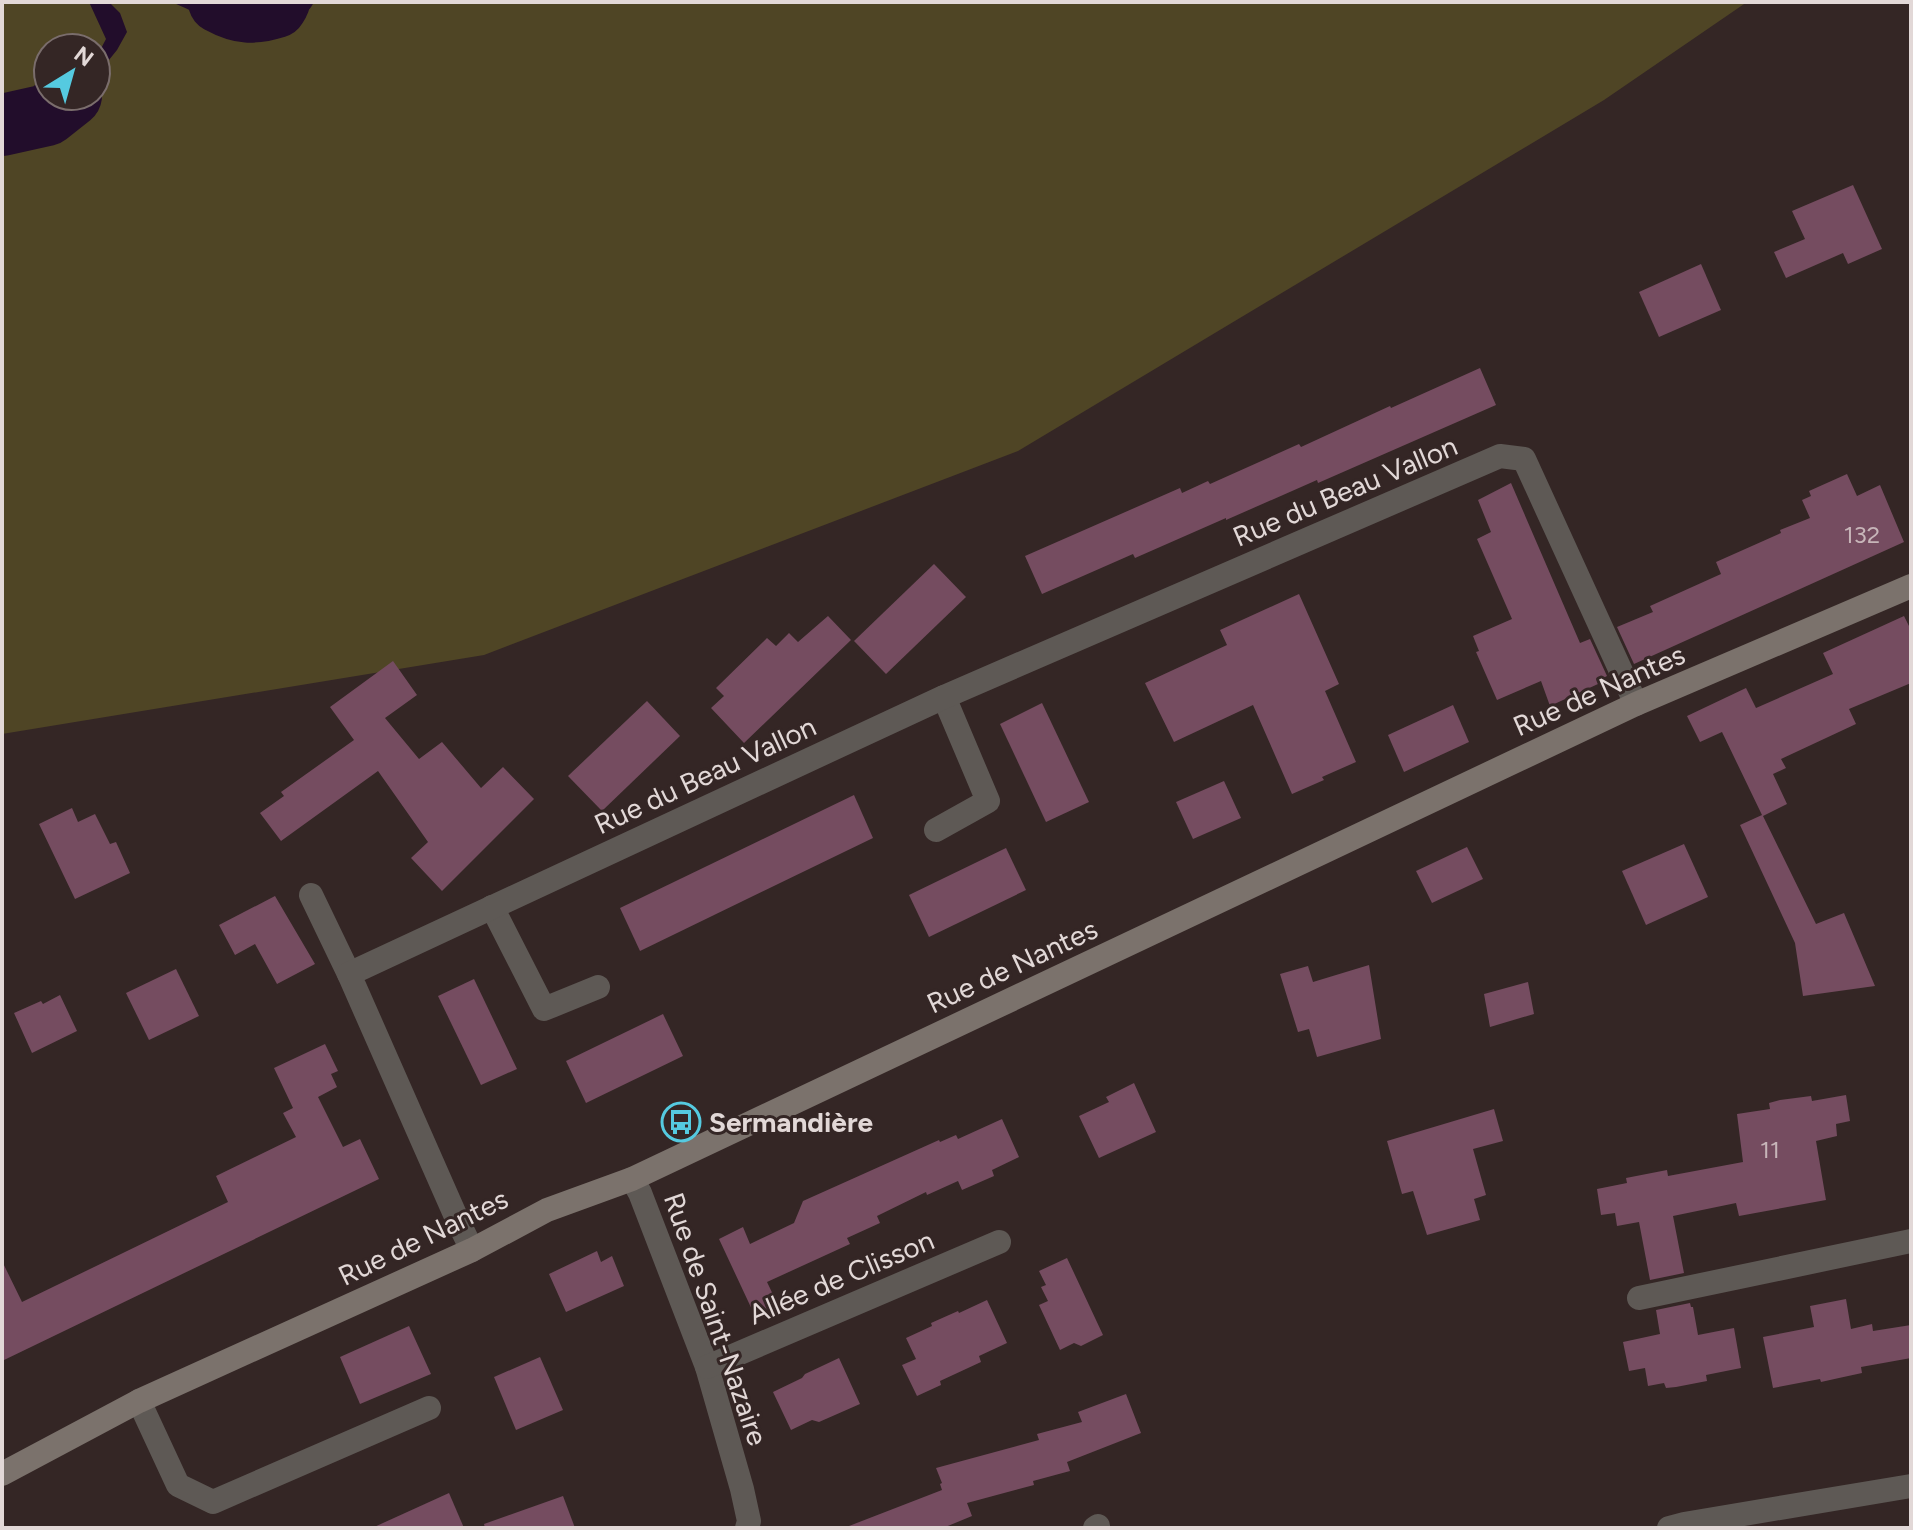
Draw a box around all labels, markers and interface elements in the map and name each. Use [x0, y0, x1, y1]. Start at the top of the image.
north arrow [32, 32, 112, 112]
text: N [69, 41, 99, 72]
street label: Rue du Beau Vallon [1228, 428, 1462, 554]
house number: 132 [1844, 520, 1880, 549]
street label: Rue de Nantes [1508, 637, 1690, 743]
street label: Rue du Beau Vallon [589, 709, 821, 841]
street label: Rue de Nantes [921, 912, 1103, 1020]
bus stop icon: Sermandière [660, 1101, 702, 1143]
place label: Sermandière [709, 1105, 873, 1139]
house number: 11 [1760, 1135, 1780, 1164]
street label: Rue de Nantes [333, 1181, 513, 1293]
street label: Rue de Saint-Nazaire [657, 1188, 775, 1450]
street label: Allée de Clisson [743, 1223, 939, 1331]

